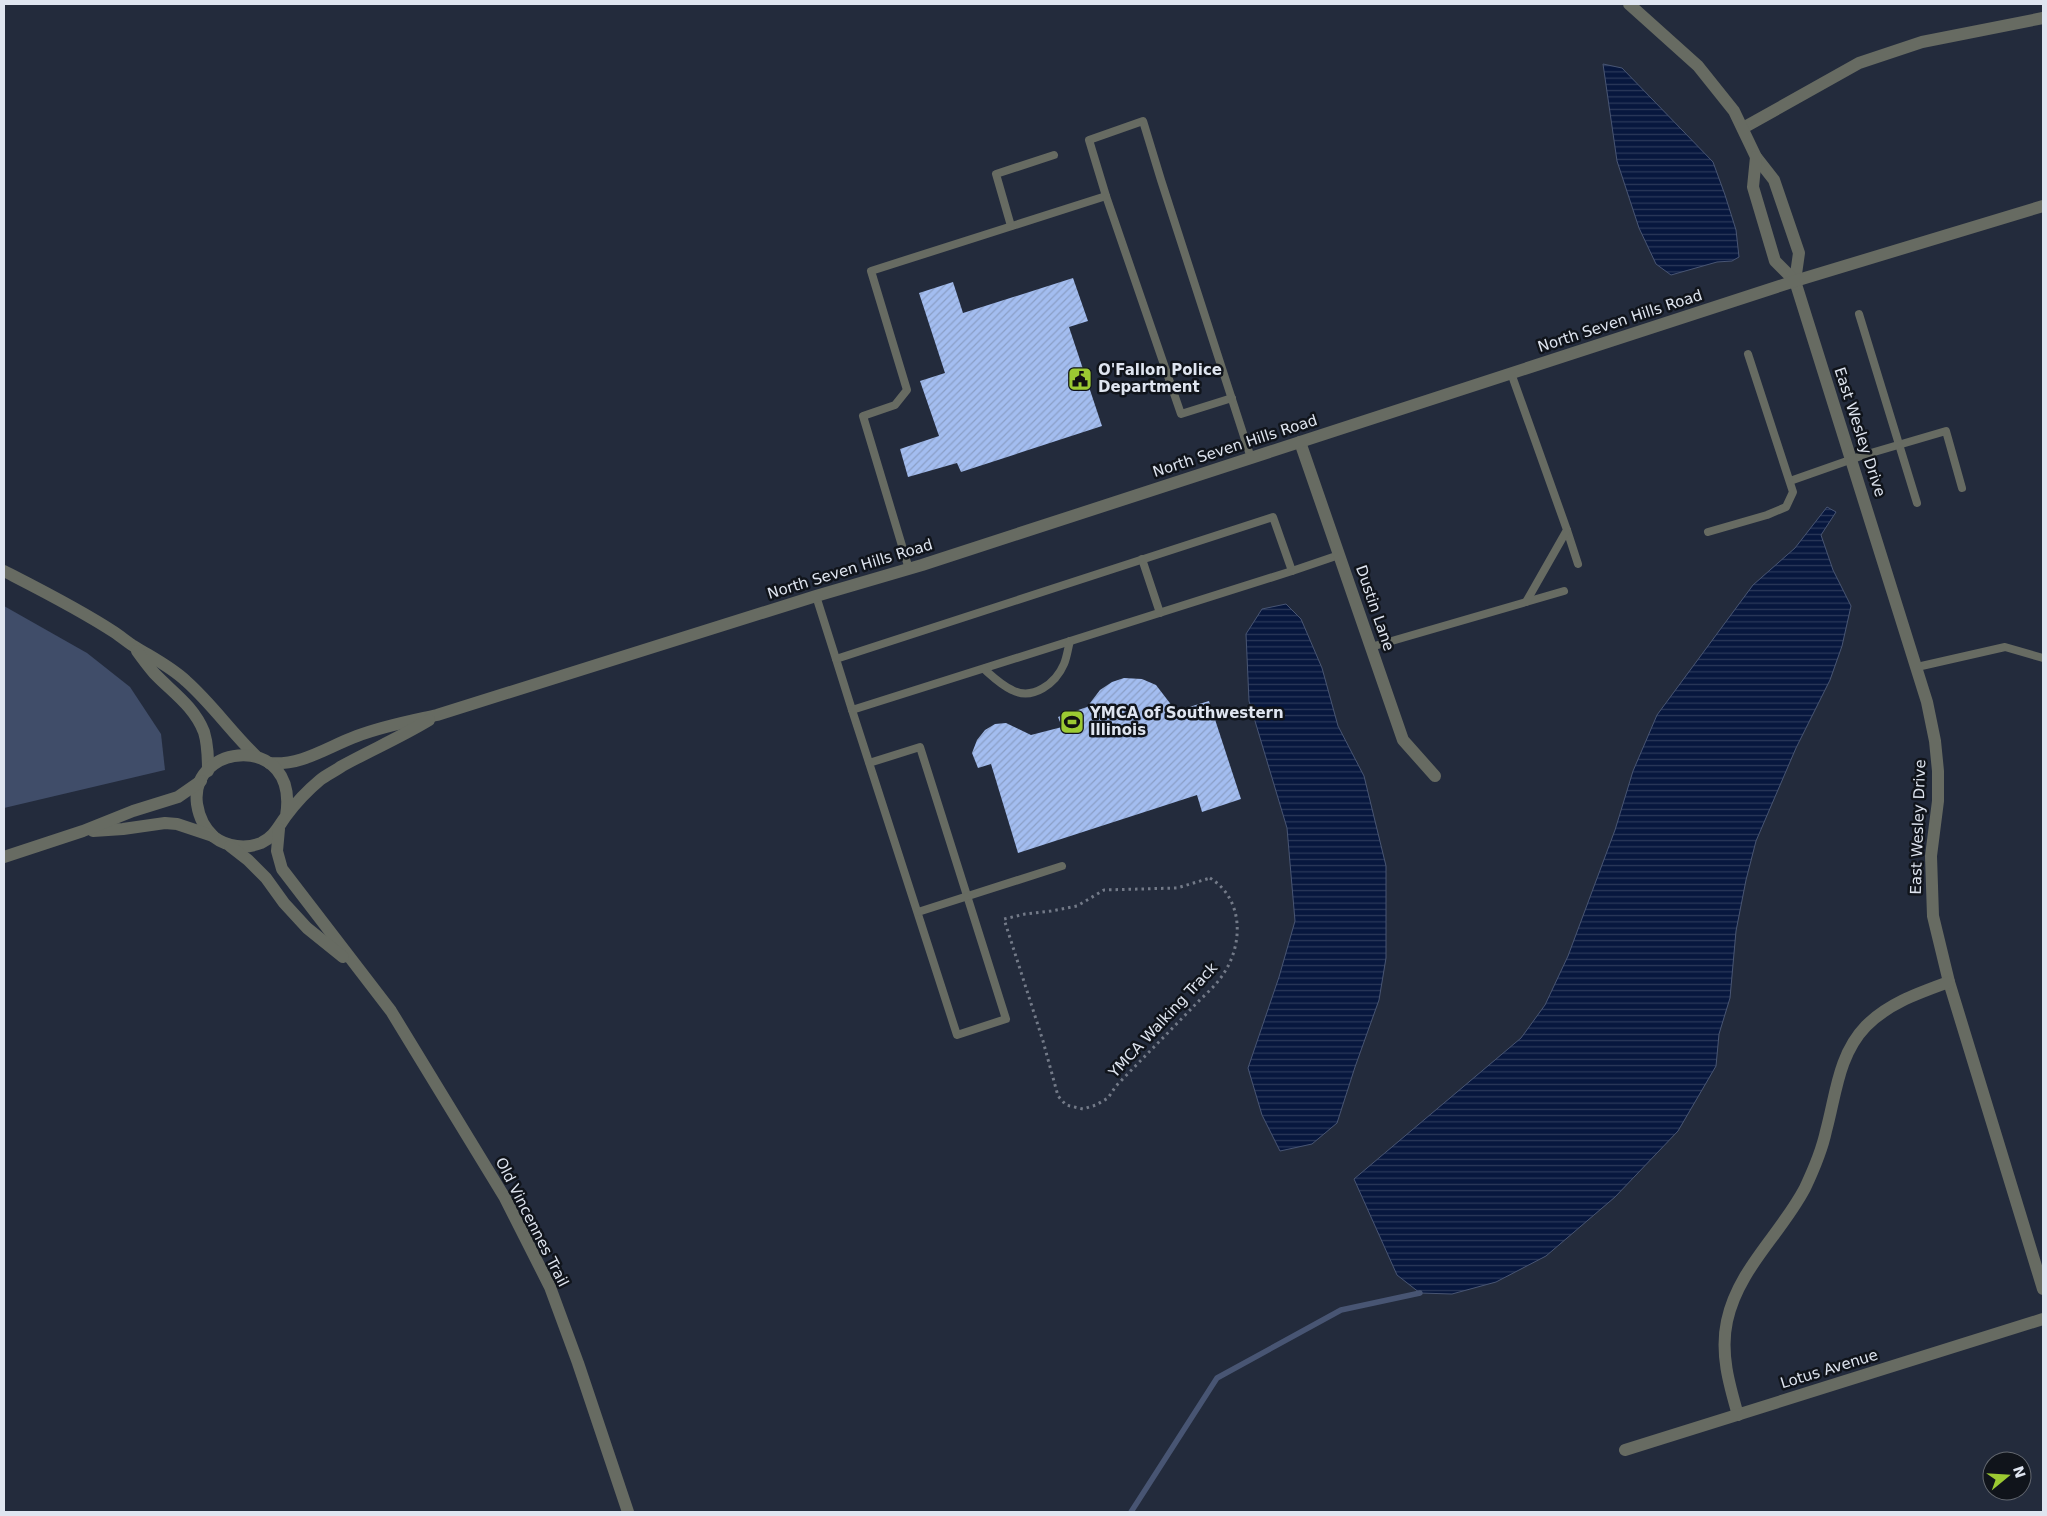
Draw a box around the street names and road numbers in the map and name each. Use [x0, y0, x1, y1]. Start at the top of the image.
street label: North Seven Hills Road [1535, 286, 1705, 356]
street label: East Wesley Drive [1831, 365, 1889, 499]
street label: North Seven Hills Road [1150, 411, 1320, 481]
street label: North Seven Hills Road [765, 535, 935, 603]
street label: Dustin Lane [1352, 563, 1398, 653]
street label: East Wesley Drive [1907, 759, 1929, 895]
street label: YMCA Walking Track [1104, 959, 1221, 1082]
street label: Old Vincennes Trail [492, 1154, 572, 1290]
street label: Lotus Avenue [1778, 1346, 1880, 1392]

